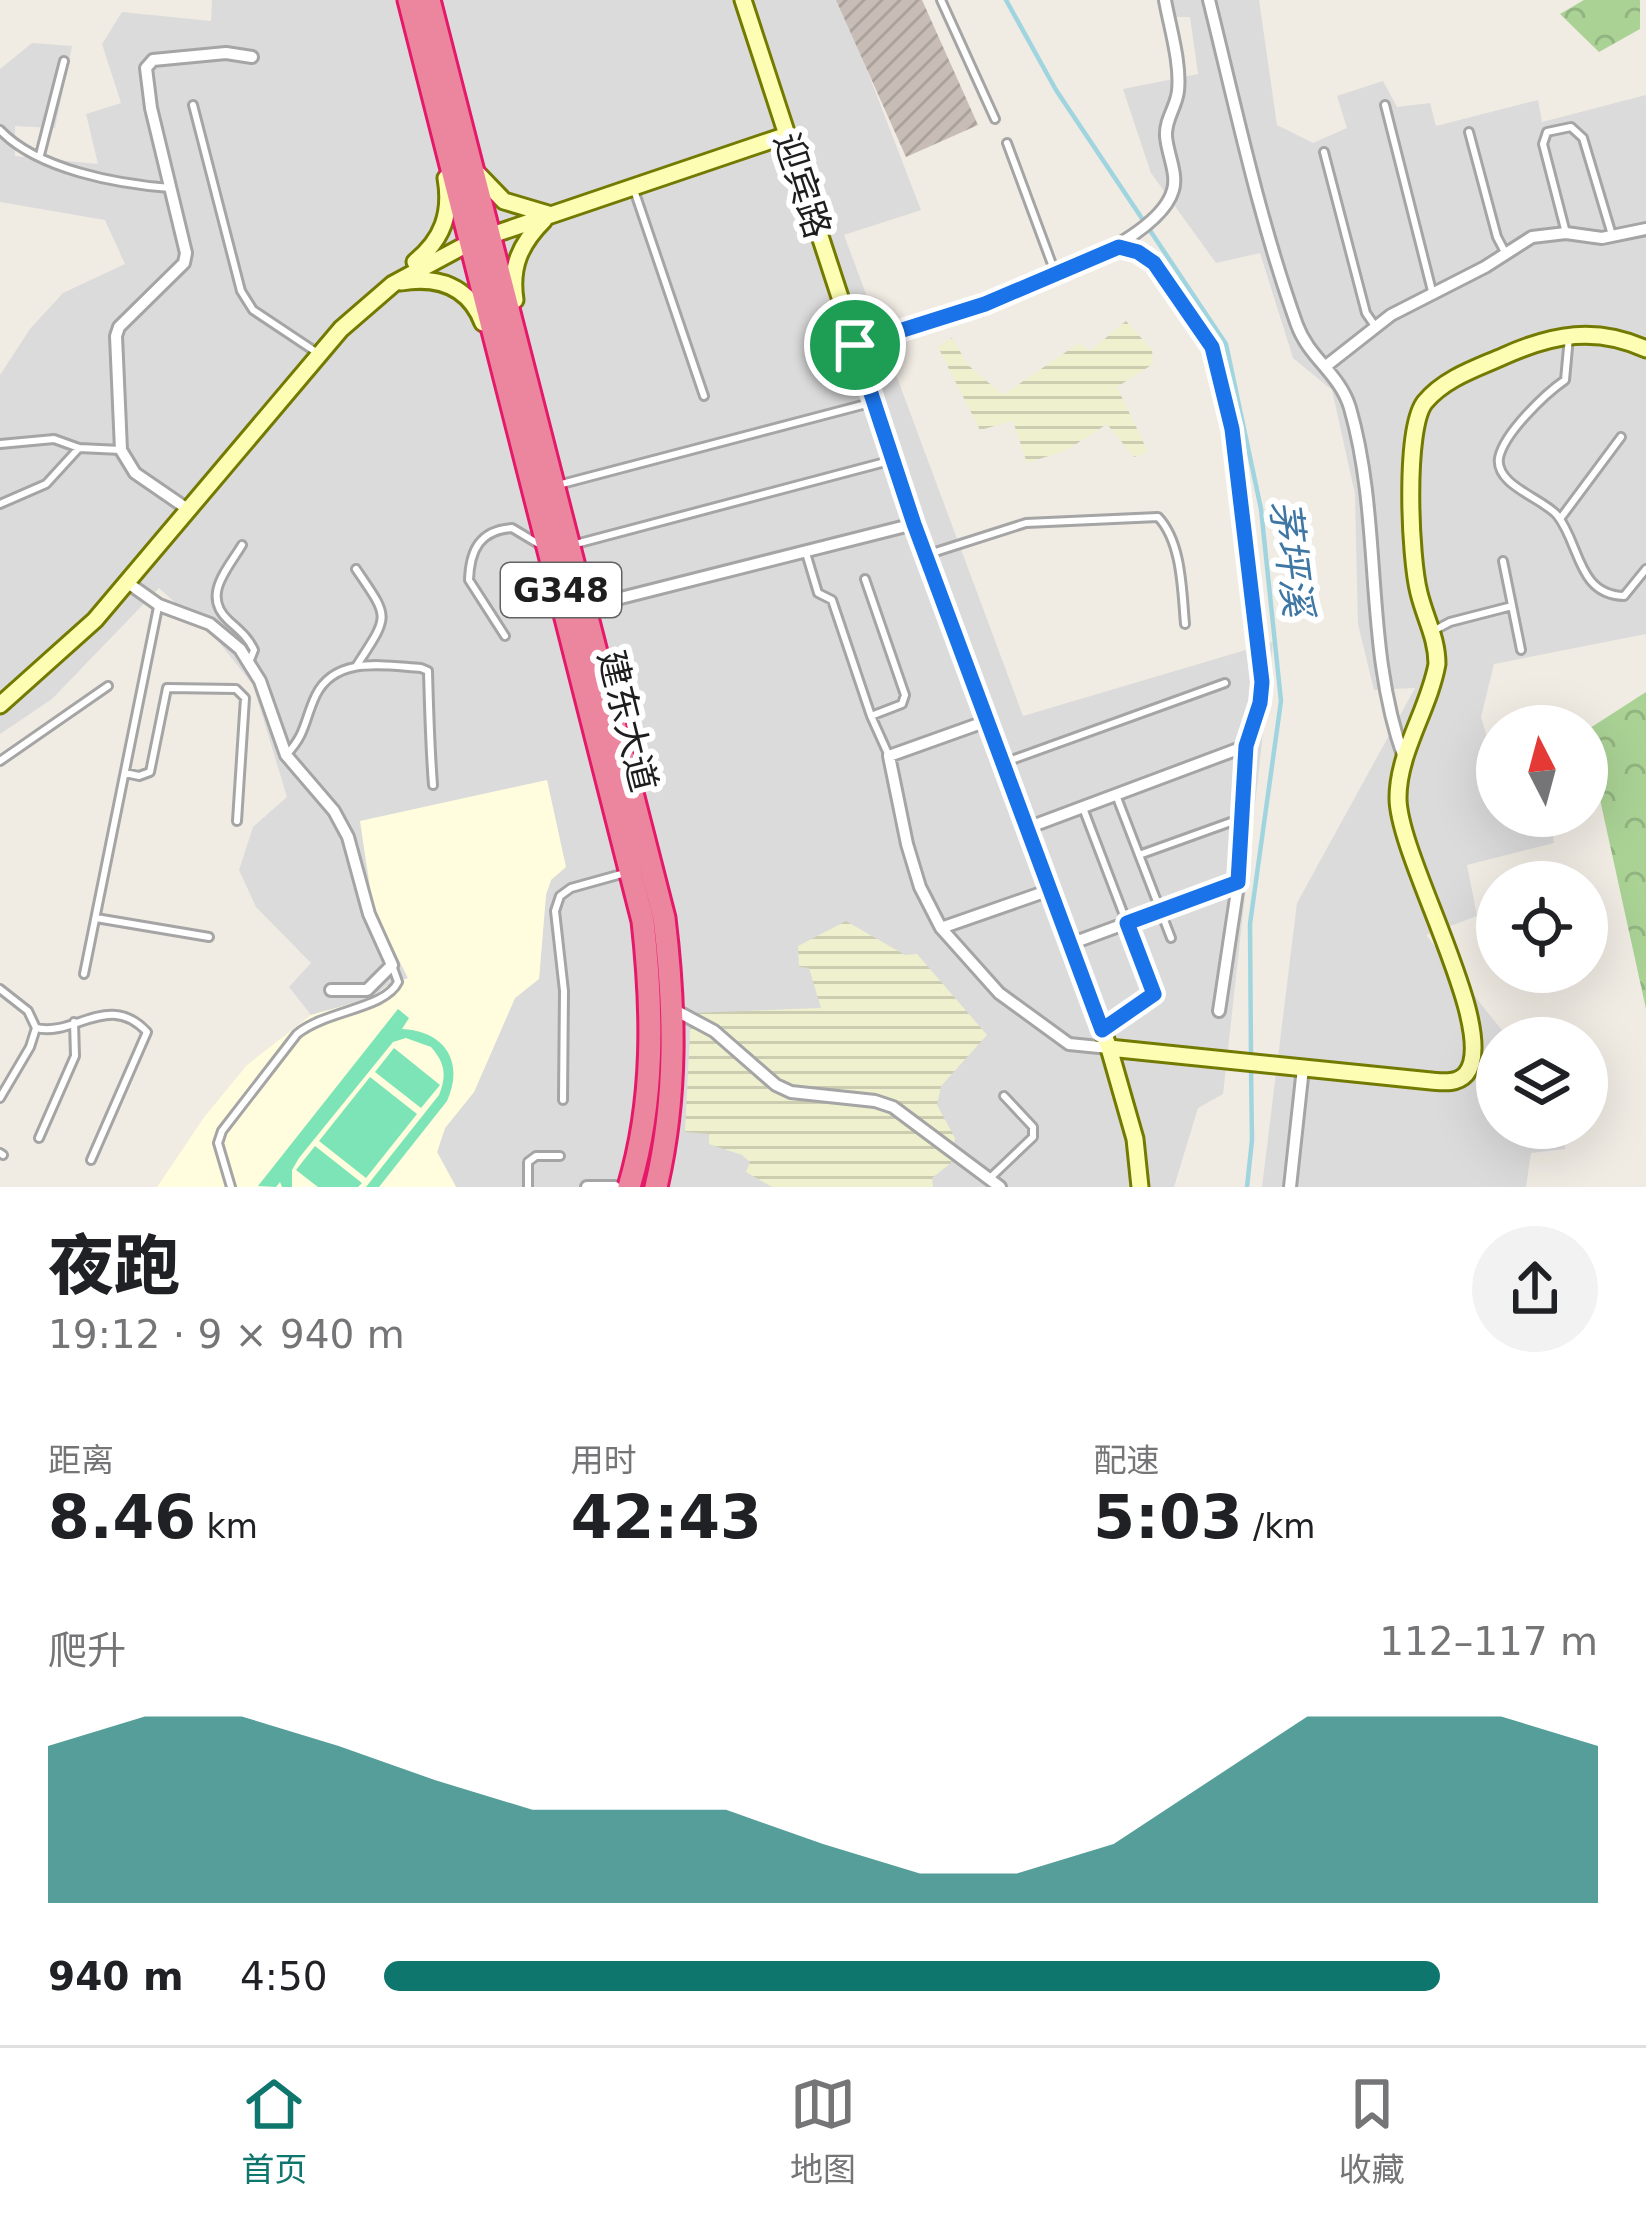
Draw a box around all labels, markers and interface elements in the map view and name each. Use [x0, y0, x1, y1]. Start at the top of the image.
street label: 迎宾路 [766, 127, 839, 243]
pin [804, 294, 906, 396]
icon: arrive [822, 312, 888, 378]
water label: 茅坪溪 [1262, 497, 1321, 623]
road number: G348 [501, 563, 621, 617]
street label: 建东大道 [590, 646, 665, 796]
north arrow [1476, 705, 1608, 837]
map controls [1476, 705, 1608, 1149]
button: locate [1476, 861, 1608, 993]
button: layers [1476, 1017, 1608, 1149]
button: share [1472, 1226, 1598, 1352]
text: 夜跑 [48, 1228, 180, 1305]
text: 19:12 · 9 × 940 m [48, 1312, 405, 1357]
text: 距离 [48, 1441, 114, 1480]
text: 用时 [571, 1441, 637, 1480]
text: 配速 [1093, 1441, 1159, 1480]
text: 8.46 [48, 1482, 196, 1552]
text: 42:43 [571, 1482, 762, 1552]
text: 5:03 [1093, 1482, 1243, 1552]
text: km [196, 1507, 258, 1546]
text: /km [1243, 1507, 1315, 1546]
text: 112–117 m [1379, 1619, 1598, 1664]
text: 爬升 [48, 1628, 126, 1673]
text: 940 m [48, 1954, 184, 1999]
text: 4:50 [240, 1954, 328, 1999]
tab: 首页 [241, 2071, 307, 2191]
tab: 地图 [790, 2071, 856, 2191]
tab: 收藏 [1339, 2071, 1405, 2191]

